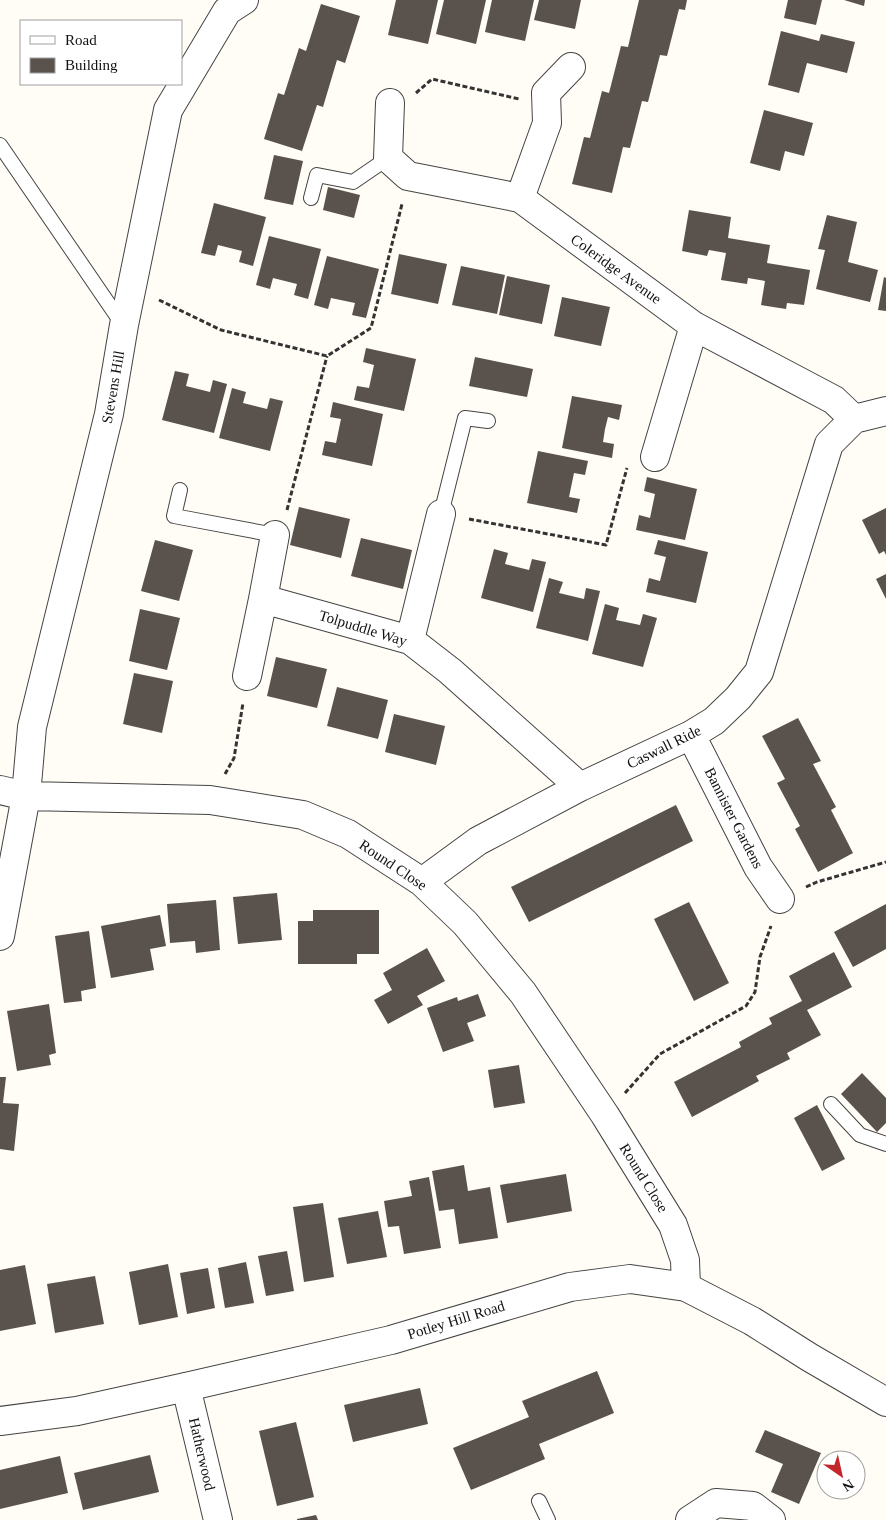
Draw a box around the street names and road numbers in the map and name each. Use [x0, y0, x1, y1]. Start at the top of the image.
street label: Coleridge Avenue [568, 231, 665, 307]
street label: Stevens Hill [99, 349, 127, 425]
street label: Tolpuddle Way [317, 607, 409, 649]
street label: Caswall Ride [624, 722, 704, 772]
street label: Bannister Gardens [702, 765, 766, 871]
street label: Round Close [356, 837, 430, 894]
street label: Round Close [617, 1141, 672, 1216]
street label: Potley Hill Road [405, 1297, 507, 1342]
street label: Hatherwood [186, 1416, 218, 1492]

